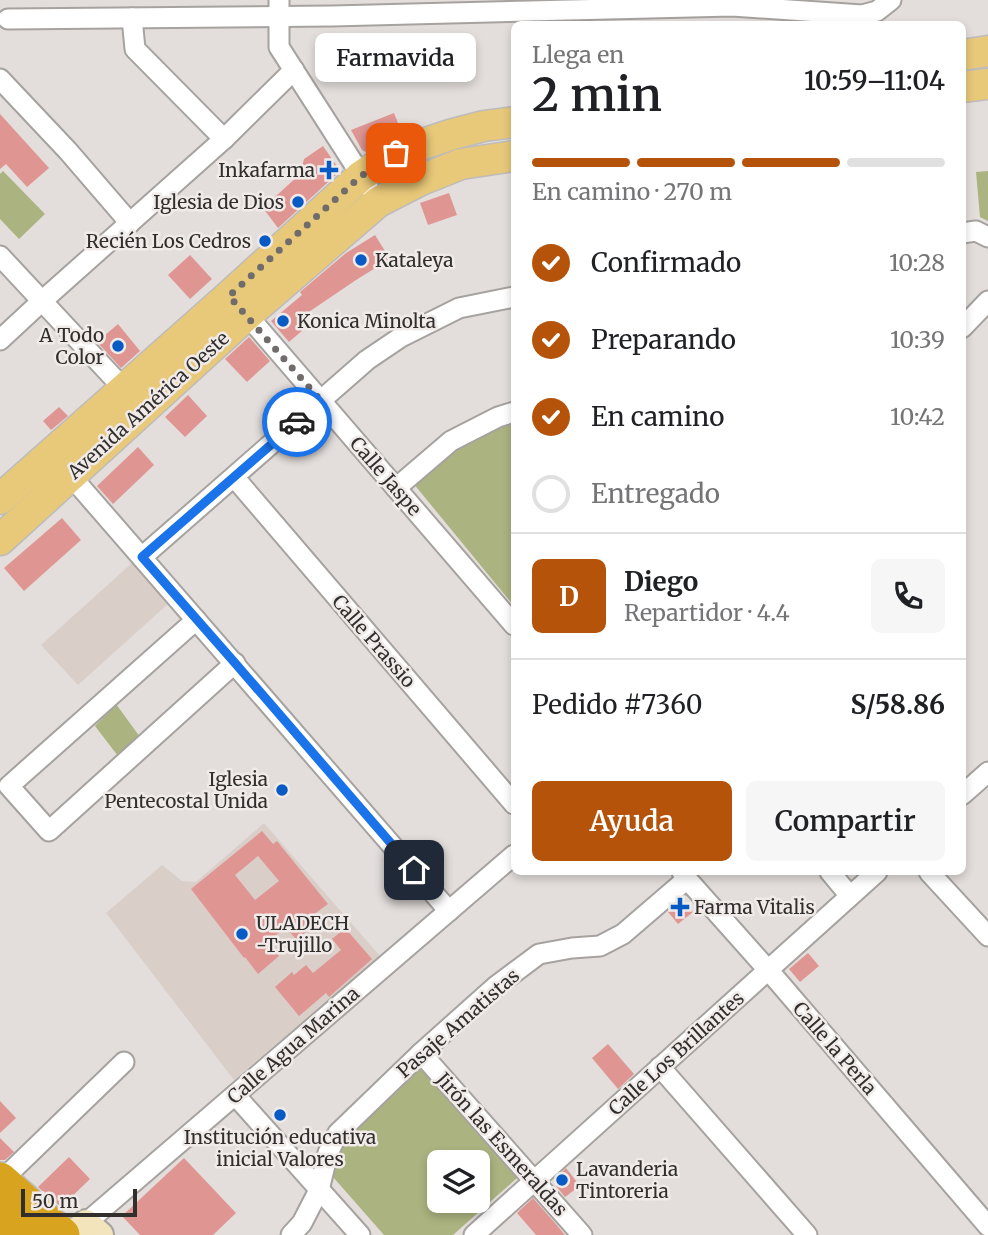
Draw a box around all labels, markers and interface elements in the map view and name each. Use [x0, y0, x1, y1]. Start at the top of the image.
callout: Farmavida [316, 34, 476, 83]
text: Llega en [532, 40, 624, 69]
text: Farmavida [336, 43, 455, 72]
text: 10:59–11:04 [804, 64, 945, 97]
text: 2 min [532, 66, 662, 124]
pin [366, 123, 426, 183]
icon: bag [377, 134, 415, 172]
place label: Inkafarma [218, 158, 315, 182]
marker: Inkafarma [321, 162, 337, 178]
text: En camino · 270 m [532, 177, 732, 206]
place label: Iglesia de Dios [153, 190, 284, 214]
marker: Iglesia de Dios [290, 194, 306, 210]
place label: Recién Los Cedros [86, 229, 251, 253]
marker: Recién Los Cedros [257, 233, 273, 249]
icon: check [532, 244, 570, 282]
text: Confirmado [591, 246, 741, 279]
place label: Kataleya [375, 248, 453, 272]
text: 10:28 [889, 248, 945, 277]
marker: Kataleya [353, 252, 369, 268]
place label: Konica Minolta [297, 309, 436, 333]
marker: Konica Minolta [275, 313, 291, 329]
icon: check [532, 321, 570, 359]
place label: A Todo Color [38, 323, 104, 369]
text: Preparando [591, 323, 736, 356]
text: 10:39 [890, 325, 945, 354]
street label: Avenida América Oeste [61, 326, 234, 485]
marker: A Todo Color [110, 338, 126, 354]
courier [262, 387, 332, 457]
icon: check [532, 398, 570, 436]
text: En camino [591, 400, 724, 433]
text: 10:42 [890, 402, 945, 431]
icon: car [278, 403, 316, 441]
street label: Calle Jaspe [345, 431, 427, 521]
text: Entregado [591, 477, 720, 510]
button: phone [871, 559, 945, 633]
text: Diego [624, 565, 698, 598]
text: D [559, 580, 579, 613]
street label: Calle Prassio [327, 590, 421, 692]
text: Repartidor · 4.4 [624, 598, 790, 627]
text: Pedido #7360 [532, 688, 703, 721]
text: S/58.86 [850, 688, 945, 721]
place label: Iglesia Pentecostal Unida [104, 767, 268, 813]
button: Ayuda [532, 781, 732, 861]
button: Compartir [746, 781, 945, 861]
marker: Iglesia Pentecostal Unida [274, 782, 290, 798]
pin [384, 840, 444, 900]
icon: home [395, 851, 433, 889]
place label: Farma Vitalis [694, 895, 815, 919]
marker: Farma Vitalis [672, 899, 688, 915]
place label: ULADECH -Trujillo [256, 911, 349, 957]
marker: ULADECH -Trujillo [234, 926, 250, 942]
street label: Pasaje Amatistas [392, 963, 524, 1083]
street label: Calle Agua Marina [222, 981, 364, 1109]
street label: Calle Los Brillantes [603, 986, 749, 1120]
street label: Calle la Perla [788, 997, 882, 1099]
street label: Jirón las Esmeraldas [431, 1067, 573, 1221]
marker: Institución educativa inicial Valores [272, 1107, 288, 1123]
place label: Institución educativa inicial Valores [184, 1125, 376, 1171]
map controls [427, 1150, 490, 1213]
button: layers [427, 1150, 490, 1213]
place label: Lavanderia Tintoreria [576, 1157, 678, 1203]
marker: Lavanderia Tintoreria [554, 1172, 570, 1188]
scale bar [21, 1186, 136, 1218]
text: 50 m [32, 1189, 78, 1213]

